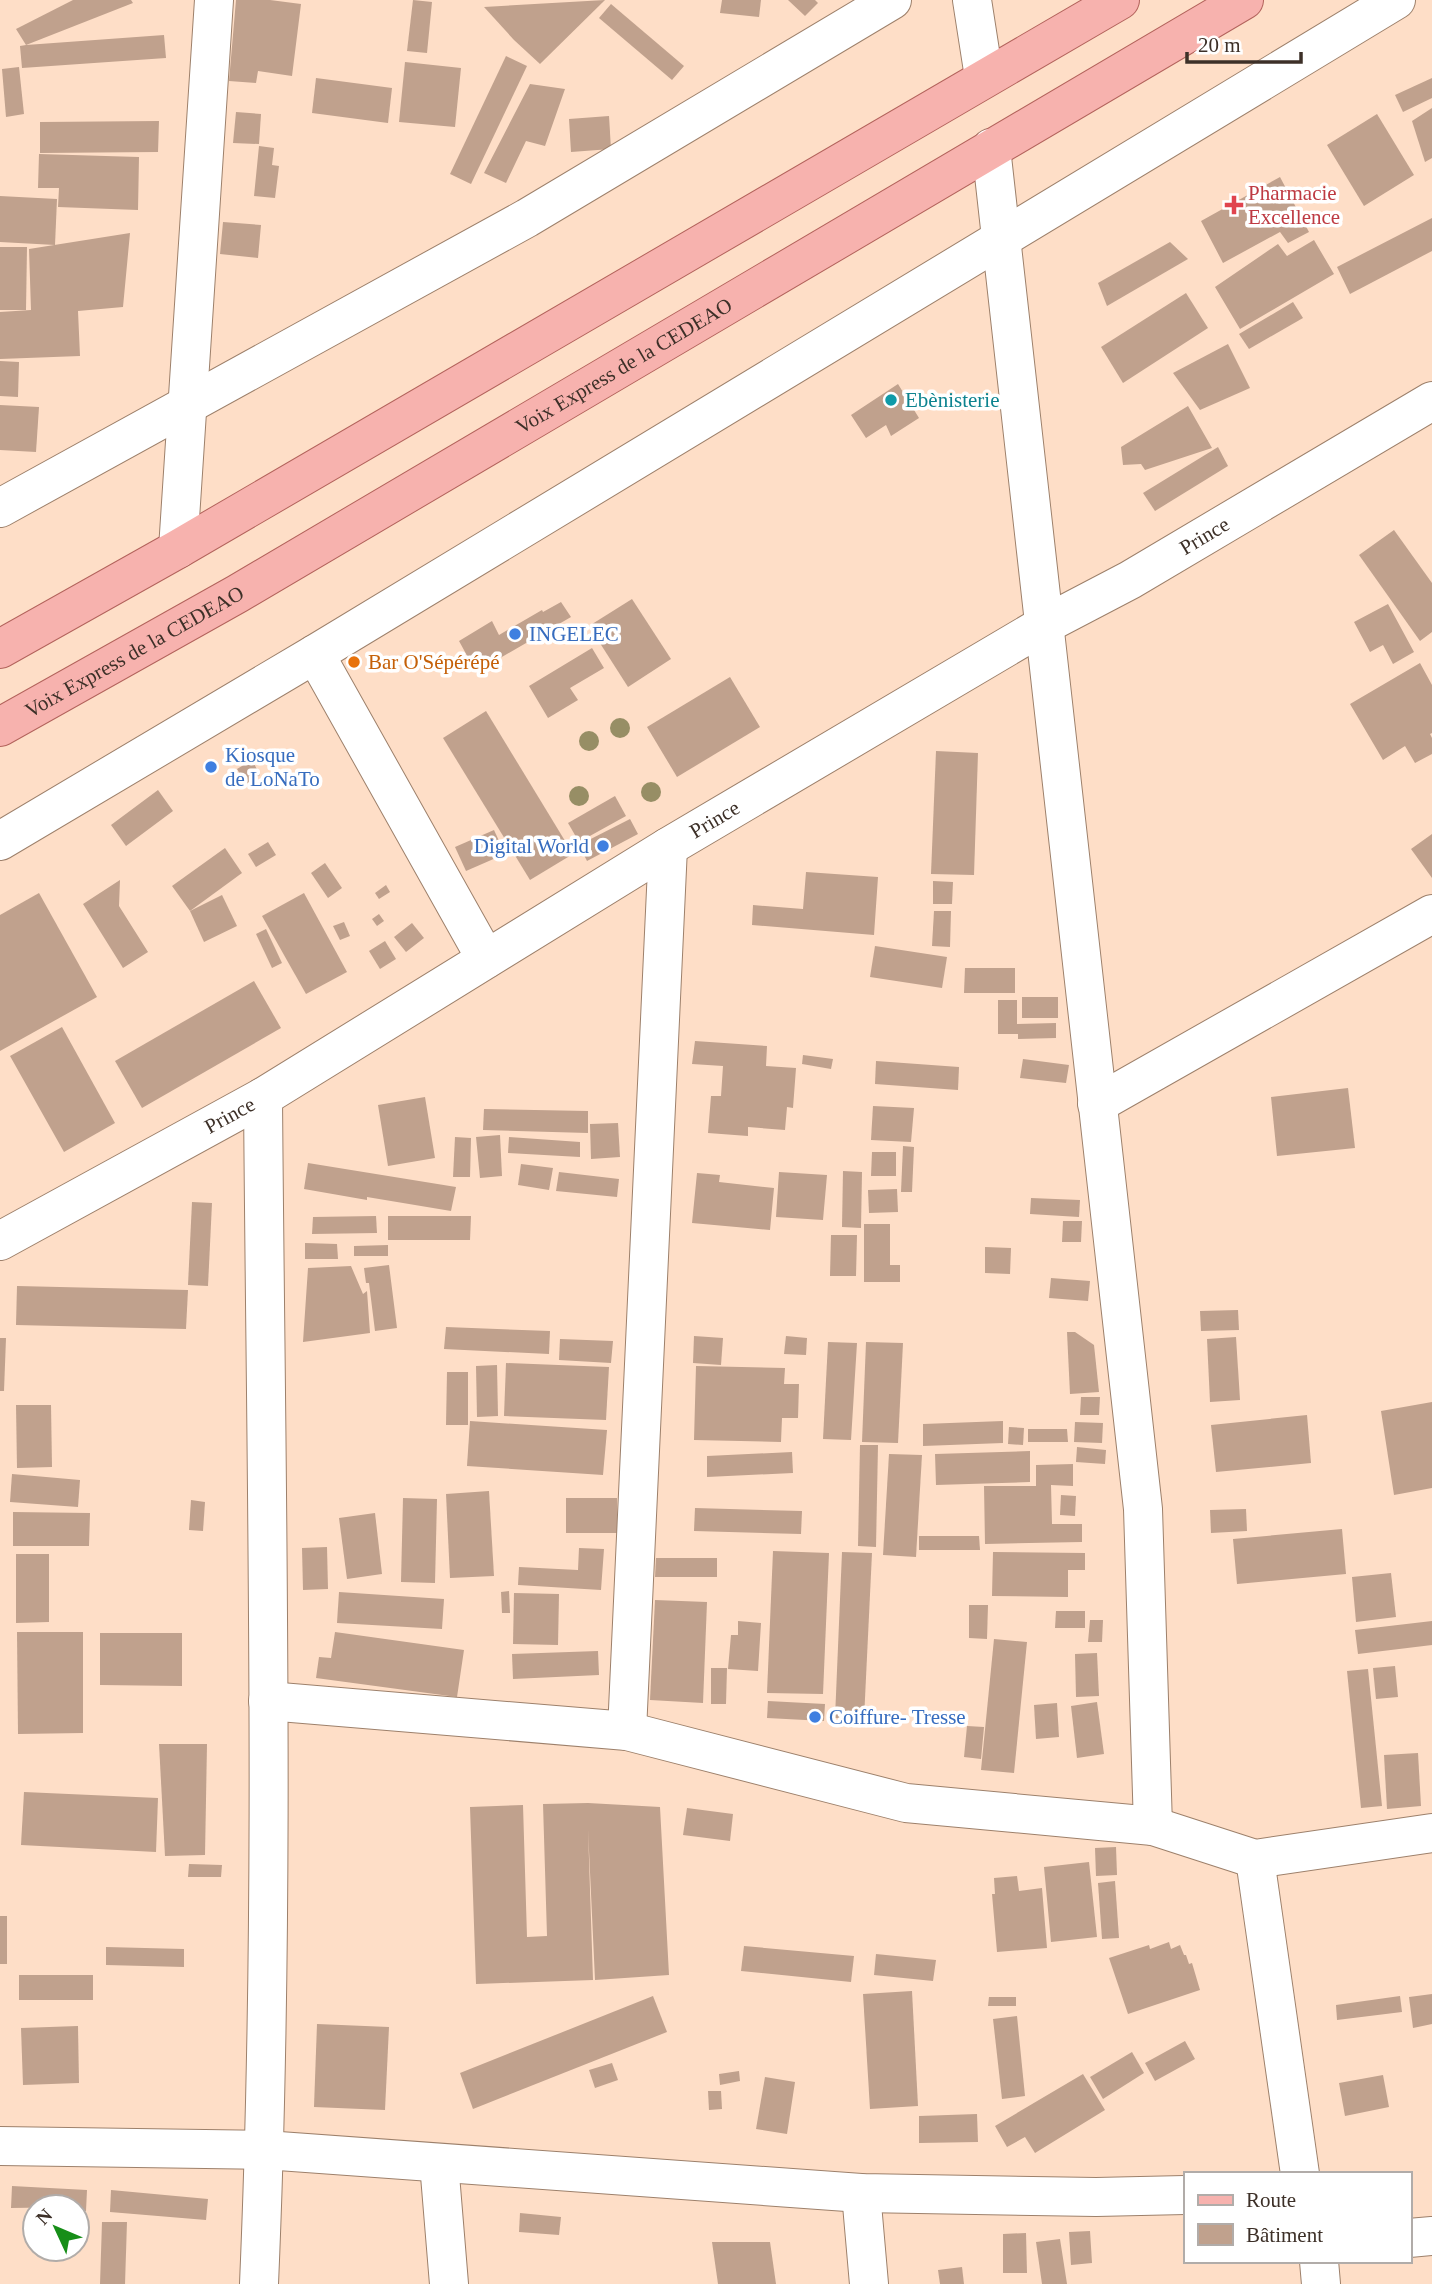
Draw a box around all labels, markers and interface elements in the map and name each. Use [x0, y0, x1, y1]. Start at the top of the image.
scale bar [1187, 21, 1301, 65]
text: 20 m [1198, 33, 1241, 57]
place label: Pharmacie Excellence [1248, 181, 1340, 229]
marker: Pharmacie Excellence [1226, 197, 1242, 213]
street label: Voix Express de la CEDEAO [511, 293, 736, 439]
place label: Ebènisterie [905, 388, 999, 412]
marker: Ebènisterie [883, 392, 899, 408]
street label: Prince [1175, 512, 1234, 560]
street label: Voix Express de la CEDEAO [21, 581, 248, 723]
place label: INGELEC [529, 622, 619, 646]
marker: INGELEC [507, 626, 523, 642]
place label: Bar O'Sépérépé [368, 650, 499, 674]
marker: Bar O'Sépérépé [346, 654, 362, 670]
place label: Kiosque de LoNaTo [225, 743, 320, 791]
marker: Kiosque de LoNaTo [203, 759, 219, 775]
street label: Prince [685, 795, 744, 843]
place label: Digital World [474, 834, 589, 858]
marker: Digital World [595, 838, 611, 854]
street label: Prince [200, 1092, 259, 1139]
place label: Coiffure- Tresse [829, 1705, 966, 1729]
marker: Coiffure- Tresse [807, 1709, 823, 1725]
legend [1184, 2172, 1411, 2263]
text: Route [1246, 2188, 1296, 2212]
north arrow [21, 2193, 91, 2263]
text: N [32, 2204, 57, 2229]
text: Bâtiment [1246, 2223, 1323, 2247]

